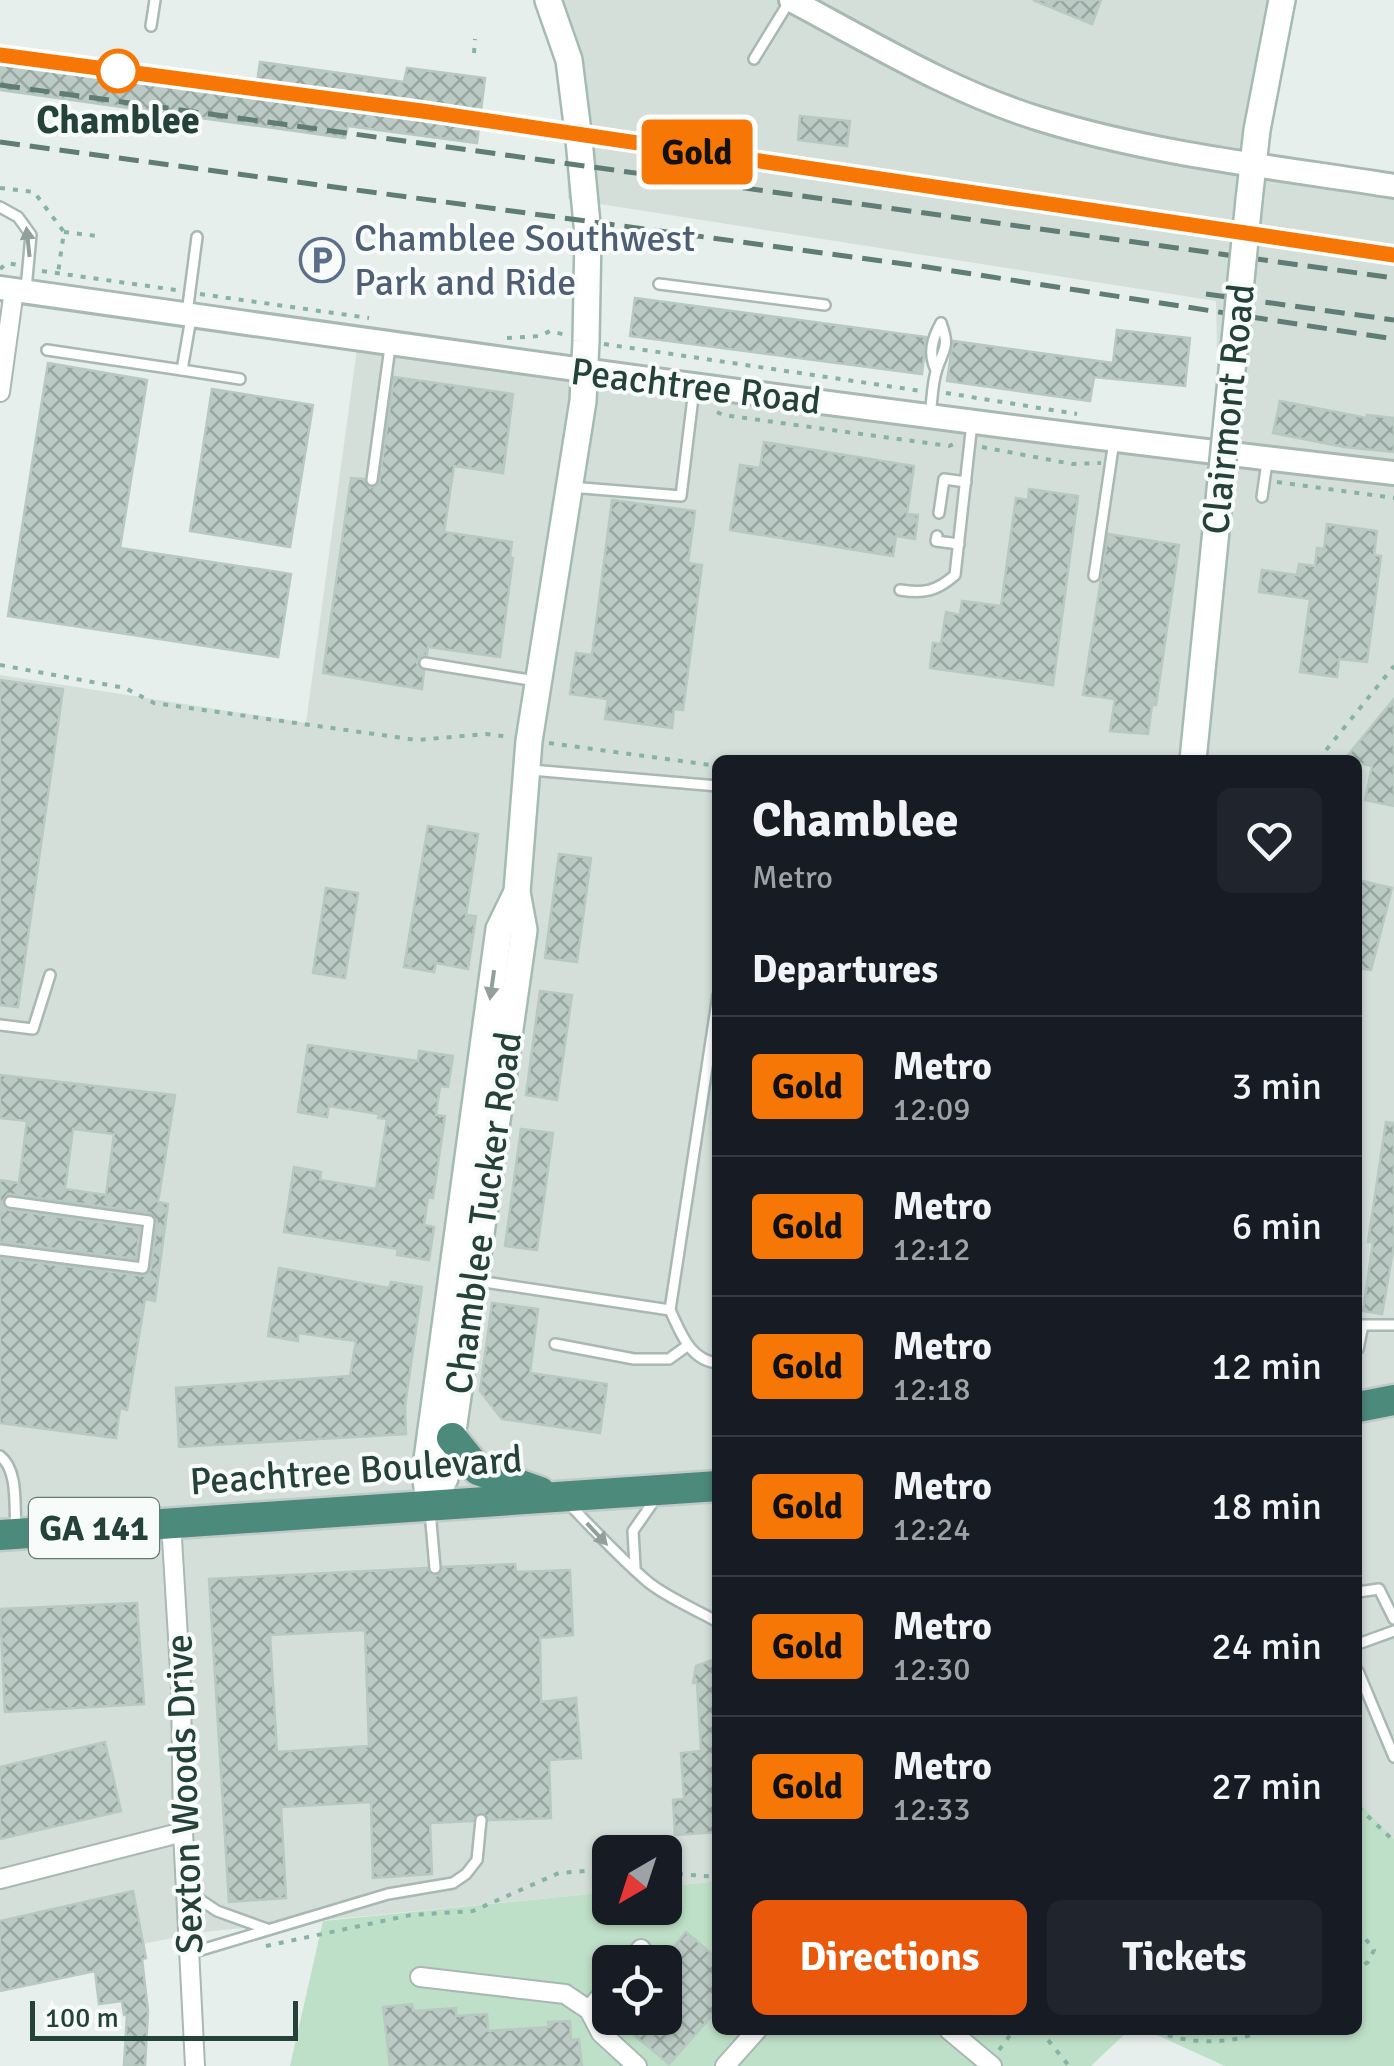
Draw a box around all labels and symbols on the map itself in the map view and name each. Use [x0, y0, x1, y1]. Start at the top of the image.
marker: Chamblee [97, 50, 139, 92]
place label: Chamblee [36, 97, 200, 144]
line badge: Gold [627, 120, 767, 184]
place label: Chamblee Southwest Park and Ride [354, 215, 695, 306]
one-way arrow [20, 226, 36, 257]
parking icon: Chamblee Southwest Park and Ride [299, 237, 345, 283]
street label: Clairmont Road [1192, 282, 1265, 537]
street label: Peachtree Road [568, 348, 824, 425]
one-way arrow [483, 969, 499, 1001]
street label: Chamblee Tucker Road [435, 1029, 532, 1397]
street label: Peachtree Boulevard [188, 1435, 524, 1506]
road number: GA 141 [29, 1498, 159, 1558]
one-way arrow [585, 1522, 608, 1546]
street label: Sexton Woods Drive [155, 1633, 214, 1955]
north arrow [592, 1835, 682, 1925]
scale bar [30, 1996, 298, 2040]

